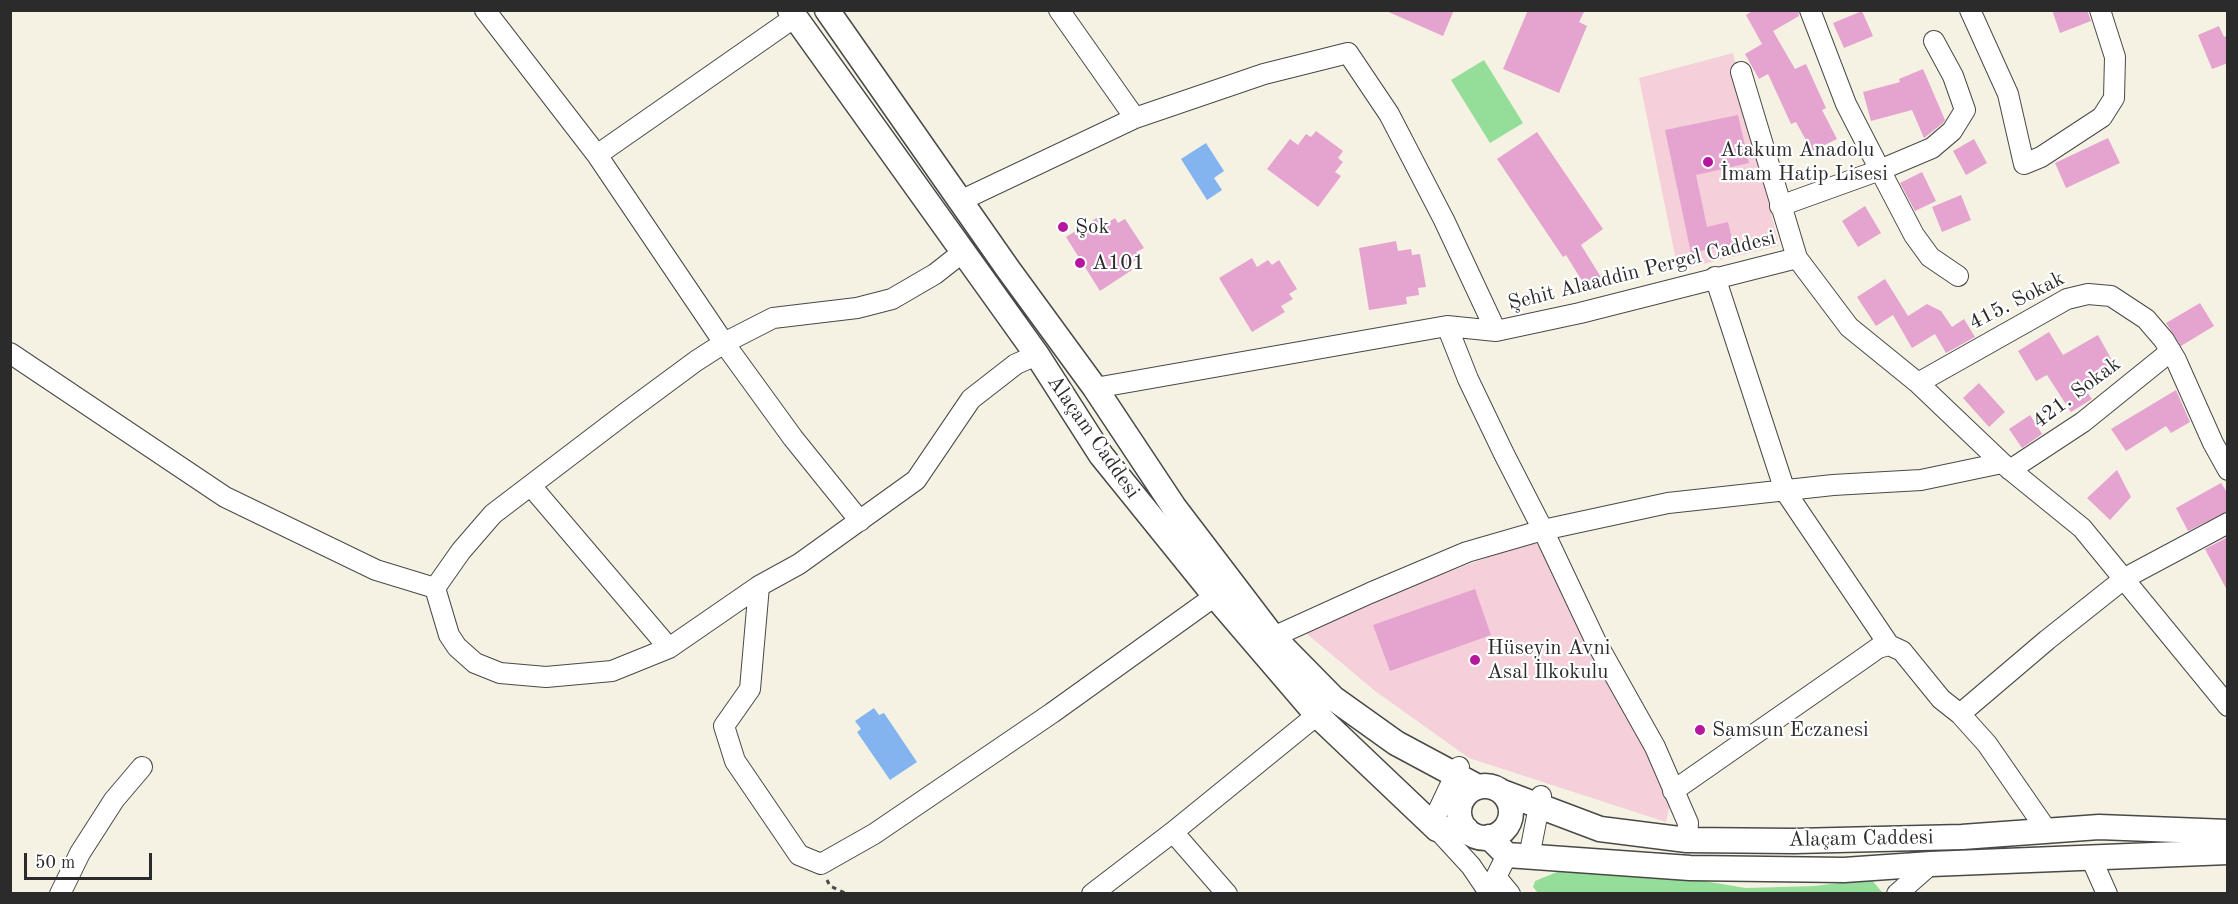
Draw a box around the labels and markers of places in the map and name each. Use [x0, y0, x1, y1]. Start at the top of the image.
place label: Atakum Anadolu İmam Hatip Lisesi [1720, 137, 1888, 187]
marker: Atakum Anadolu İmam Hatip Lisesi [1701, 155, 1715, 169]
place label: Şok [1075, 214, 1109, 240]
marker: Şok [1056, 220, 1070, 234]
place label: A101 [1092, 250, 1145, 276]
marker: A101 [1073, 256, 1087, 270]
place label: Hüseyin Avni Asal İlkokulu [1487, 635, 1610, 685]
marker: Hüseyin Avni Asal İlkokulu [1468, 653, 1482, 667]
place label: Samsun Eczanesi [1712, 717, 1869, 743]
marker: Samsun Eczanesi [1693, 723, 1707, 737]

